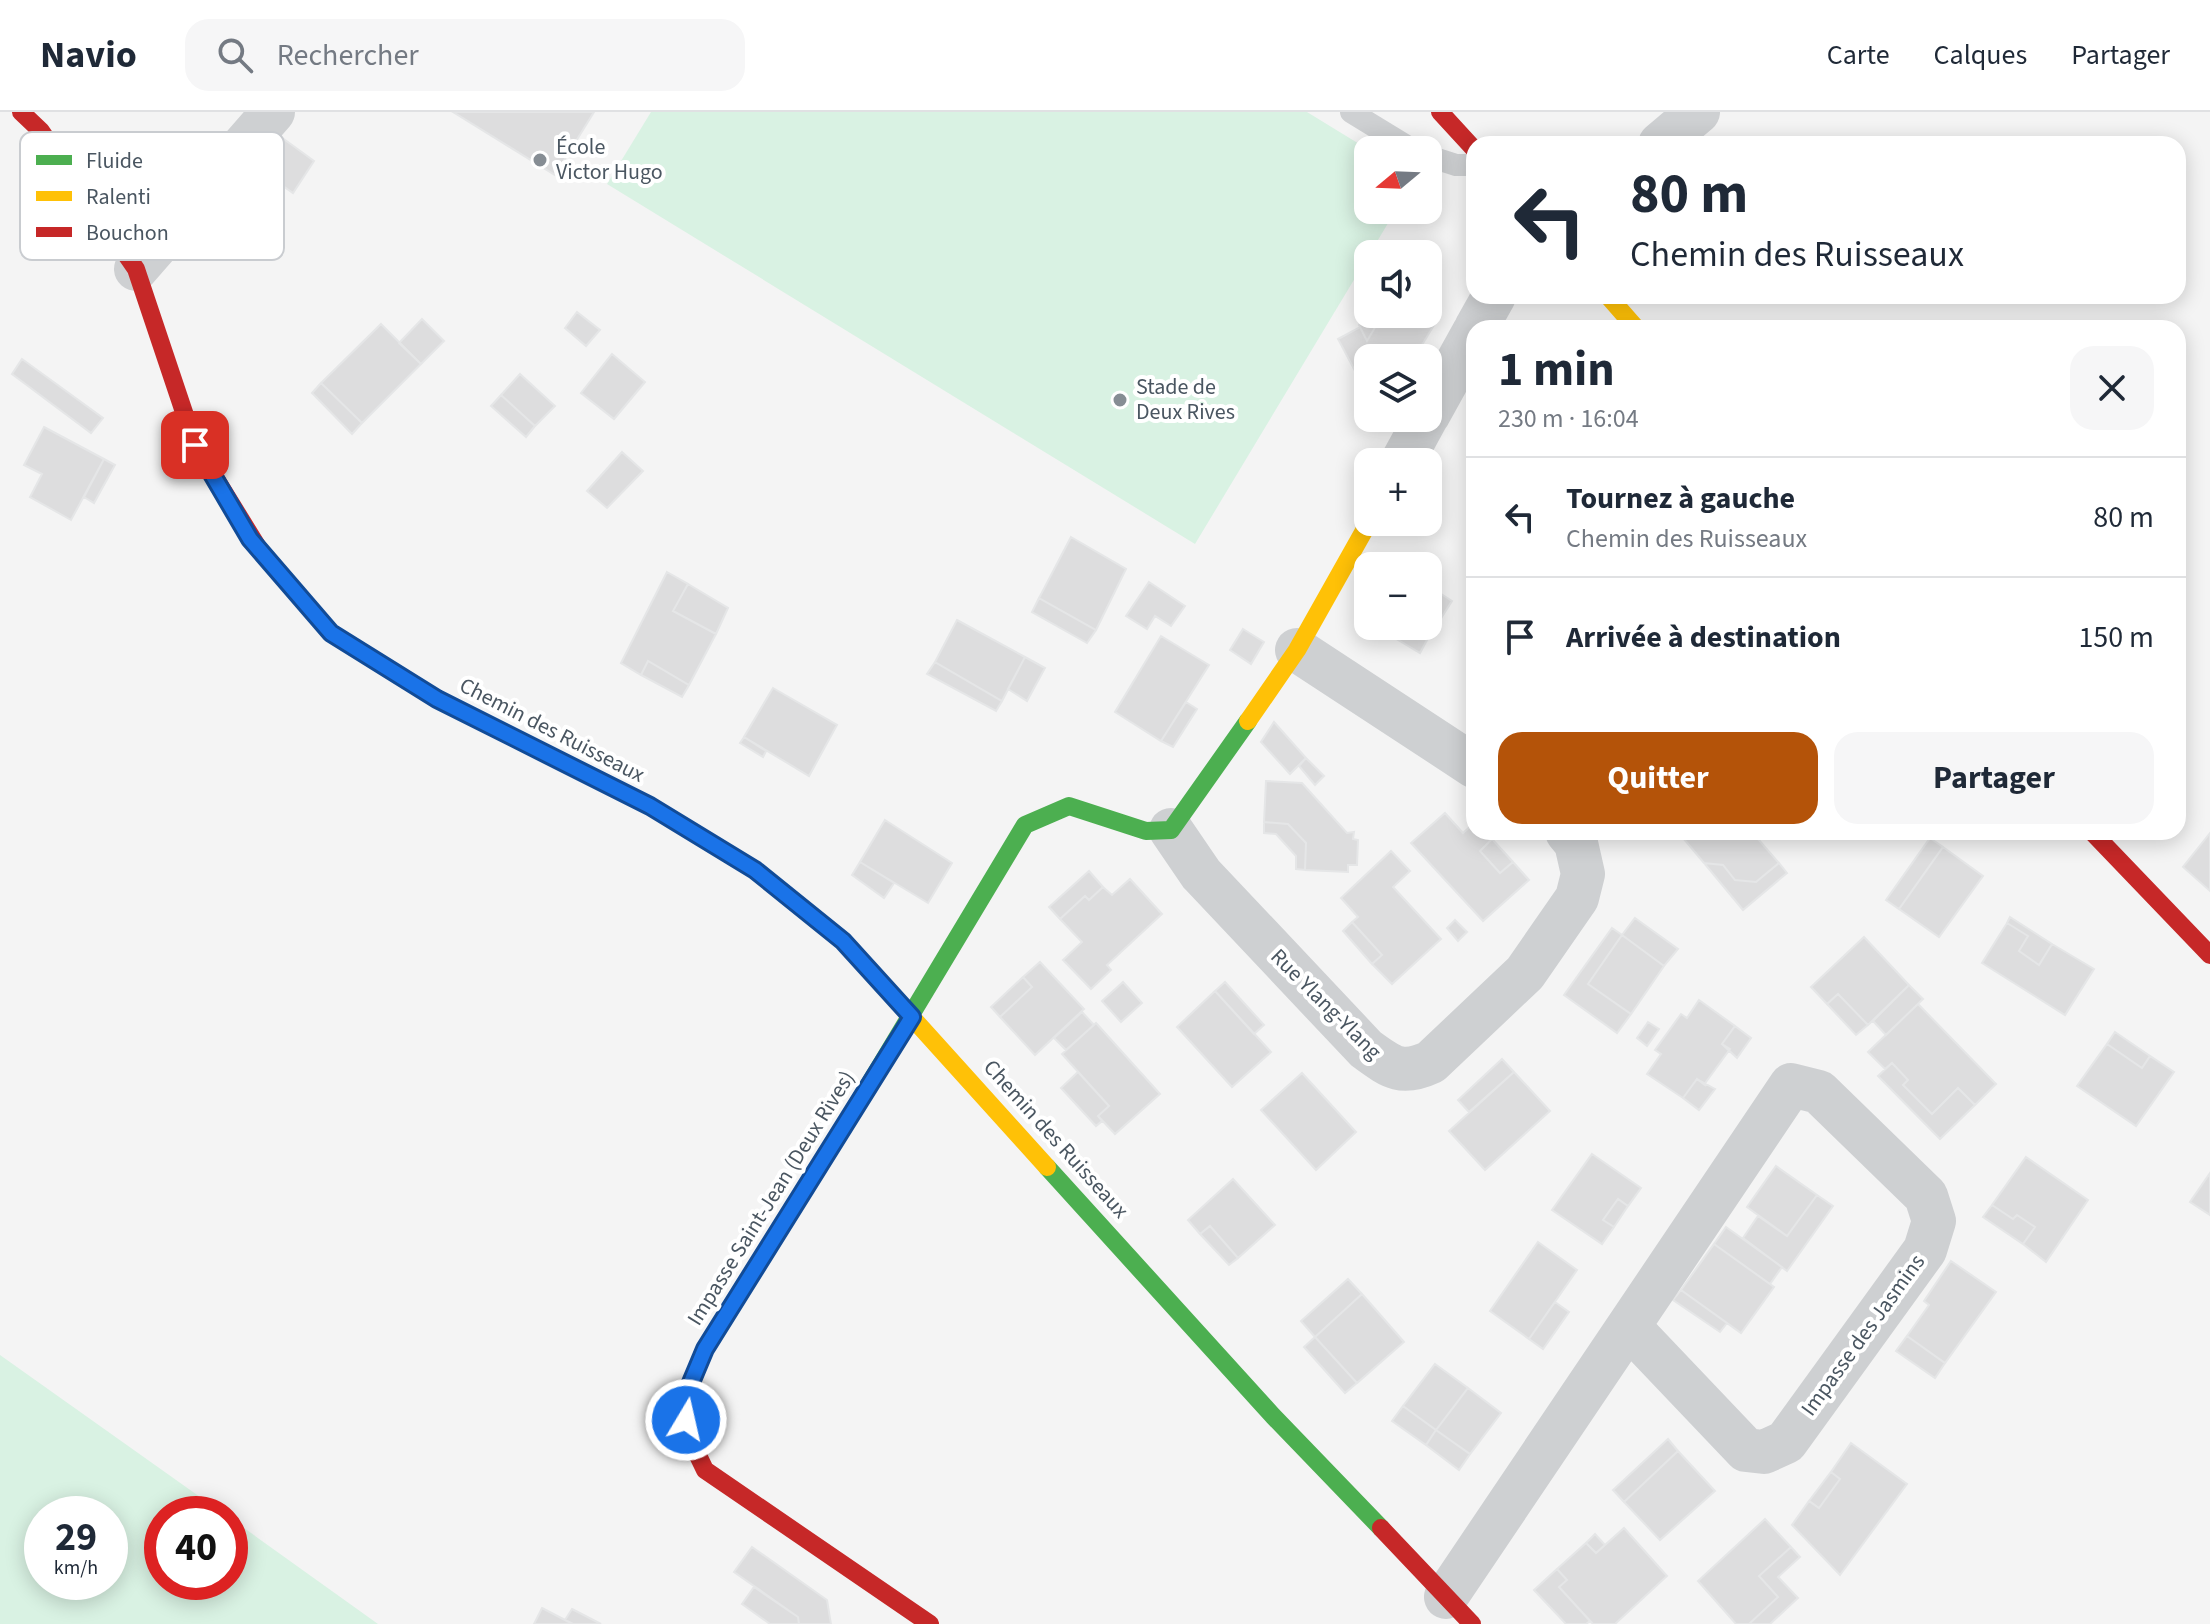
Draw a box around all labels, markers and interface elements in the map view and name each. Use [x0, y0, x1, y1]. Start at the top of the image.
search box [185, 19, 745, 91]
text: Navio [40, 28, 137, 82]
icon: search [213, 33, 257, 77]
text: Rechercher [277, 34, 419, 77]
text: Carte [1827, 35, 1890, 75]
text: Calques [1934, 35, 2027, 75]
text: Partager [2071, 35, 2170, 75]
place label: École Victor Hugo [556, 131, 663, 188]
legend [20, 132, 284, 260]
north arrow [1354, 136, 1442, 224]
map controls [1354, 136, 1442, 640]
text: Fluide [86, 145, 143, 177]
marker: École Victor Hugo [531, 151, 549, 169]
text: 80 m [1630, 155, 1748, 234]
icon: left [1498, 168, 1602, 272]
text: Ralenti [86, 181, 151, 213]
text: Bouchon [86, 217, 169, 249]
text: Chemin des Ruisseaux [1630, 229, 1964, 280]
button: sound [1354, 240, 1442, 328]
text: 1 min [1498, 336, 1615, 404]
button: layers [1354, 344, 1442, 432]
button: close [2070, 346, 2154, 430]
place label: Stade de Deux Rives [1136, 371, 1235, 428]
marker: Stade de Deux Rives [1111, 391, 1129, 409]
text: 230 m · 16:04 [1498, 400, 1639, 437]
pin [161, 411, 229, 479]
icon: arrive [173, 423, 217, 467]
button: + [1354, 448, 1442, 536]
text: Tournez à gauche [1566, 477, 1795, 520]
icon: left [1498, 495, 1542, 539]
text: 80 m [2093, 496, 2154, 539]
text: Chemin des Ruisseaux [1566, 520, 1807, 557]
button: − [1354, 552, 1442, 640]
icon: arrive [1498, 615, 1542, 659]
text: Arrivée à destination [1566, 616, 1841, 659]
text: 150 m [2078, 616, 2154, 659]
street label: Chemin des Ruisseaux [454, 669, 650, 791]
button: Quitter [1498, 732, 1818, 824]
button: Partager [1834, 732, 2154, 824]
street label: Rue Ylang-Ylang [1263, 941, 1389, 1067]
street label: Chemin des Ruisseaux [976, 1052, 1136, 1226]
street label: Impasse Saint-Jean (Deux Rives) [679, 1064, 863, 1332]
street label: Impasse des Jasmins [1793, 1247, 1933, 1423]
position arrow [644, 1378, 728, 1462]
speed limit sign: 40 [144, 1496, 248, 1600]
text: 29 [55, 1509, 97, 1566]
text: km/h [54, 1554, 98, 1582]

